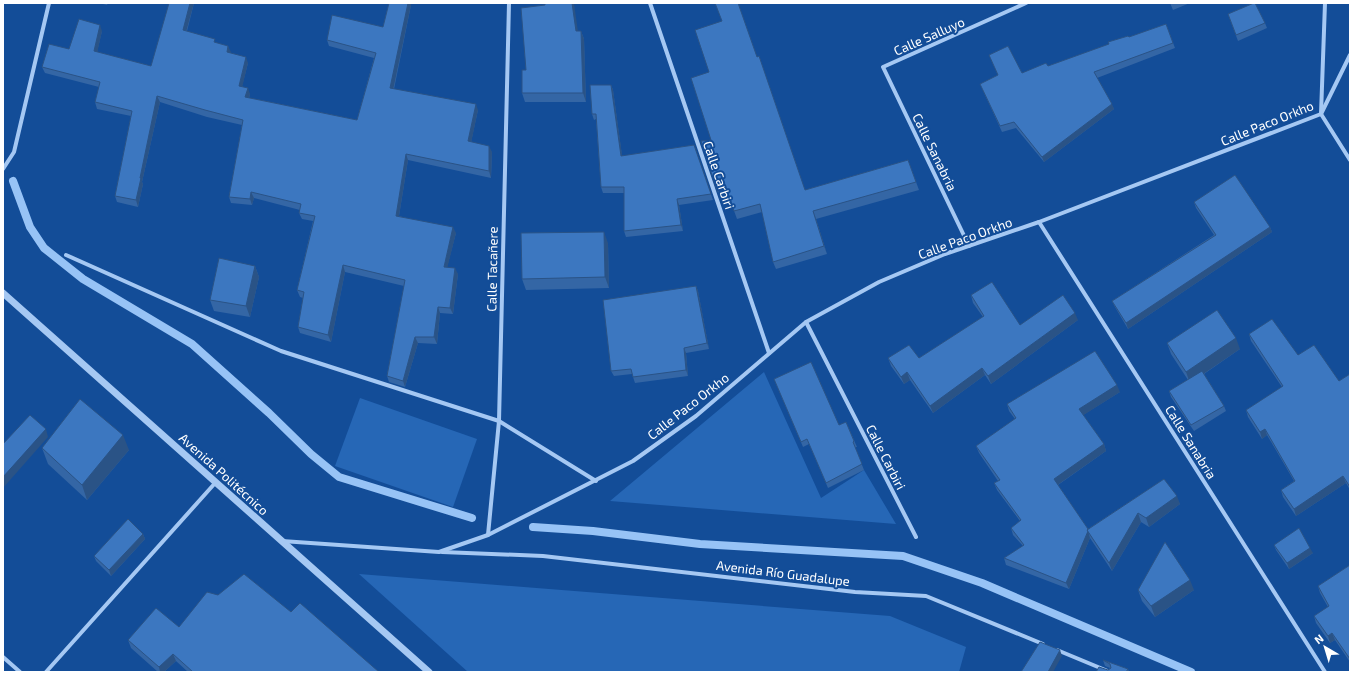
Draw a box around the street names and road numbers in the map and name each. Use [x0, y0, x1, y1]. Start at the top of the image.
street label: Calle Salluyo [891, 13, 967, 59]
street label: Calle Paco Orkho [1218, 97, 1316, 149]
street label: Calle Sanabria [909, 111, 961, 193]
street label: Calle Carbiri [700, 139, 738, 211]
street label: Calle Paco Orkho [916, 214, 1014, 262]
street label: Calle Tacañere [483, 226, 501, 312]
street label: Calle Paco Orkho [644, 369, 732, 443]
street label: Calle Sanabria [1162, 402, 1220, 482]
street label: Calle Carbiri [863, 422, 909, 492]
street label: Avenida Politécnico [176, 430, 272, 518]
street label: Avenida Río Guadalupe [715, 557, 851, 589]

